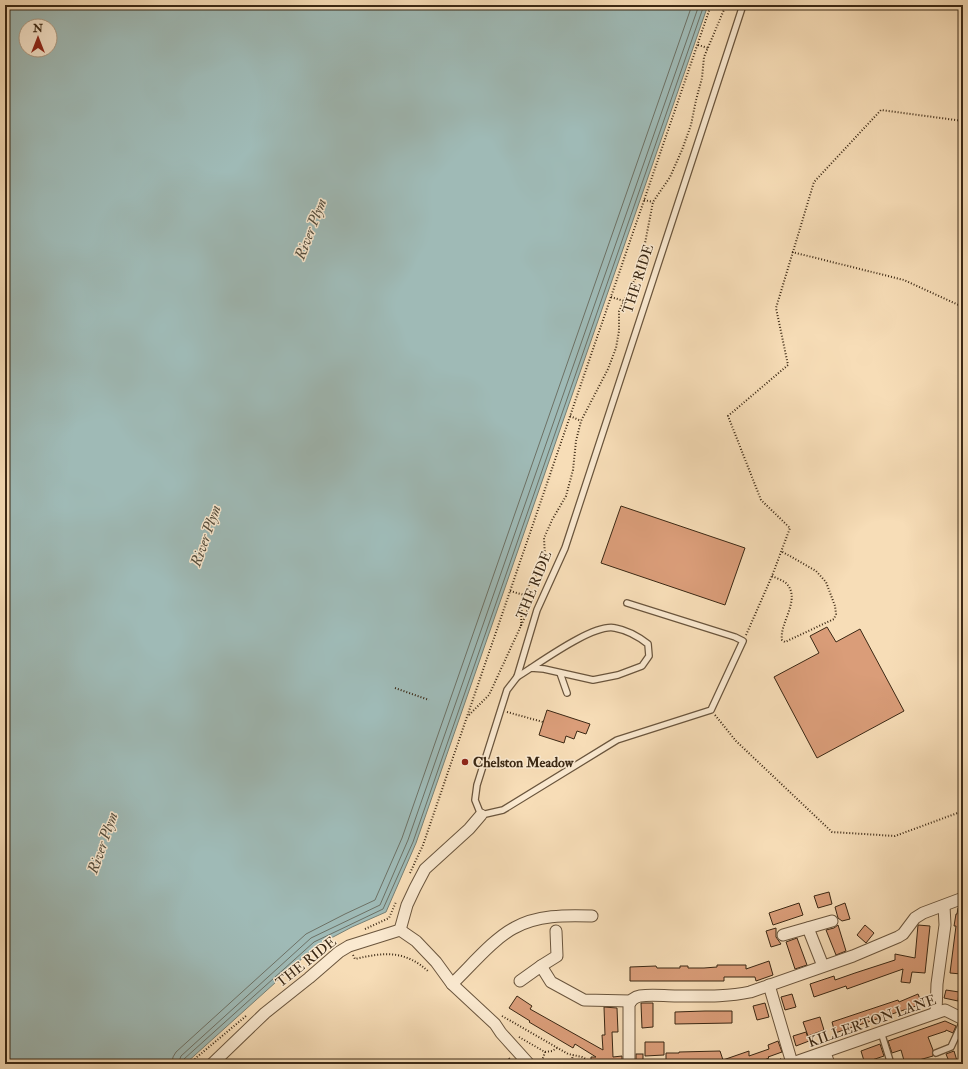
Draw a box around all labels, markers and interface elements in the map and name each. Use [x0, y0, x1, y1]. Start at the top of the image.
north arrow [18, 18, 58, 58]
text: N [32, 22, 44, 35]
water label: River Plym [290, 196, 331, 263]
street label: THE RIDE [619, 242, 657, 316]
water label: River Plym [186, 503, 225, 570]
street label: THE RIDE [513, 548, 555, 622]
place label: Chelston Meadow [473, 754, 575, 771]
marker: Chelston Meadow [460, 757, 470, 767]
water label: River Plym [83, 810, 122, 877]
street label: THE RIDE [272, 933, 340, 991]
street label: KILLERTON LANE [806, 991, 938, 1051]

